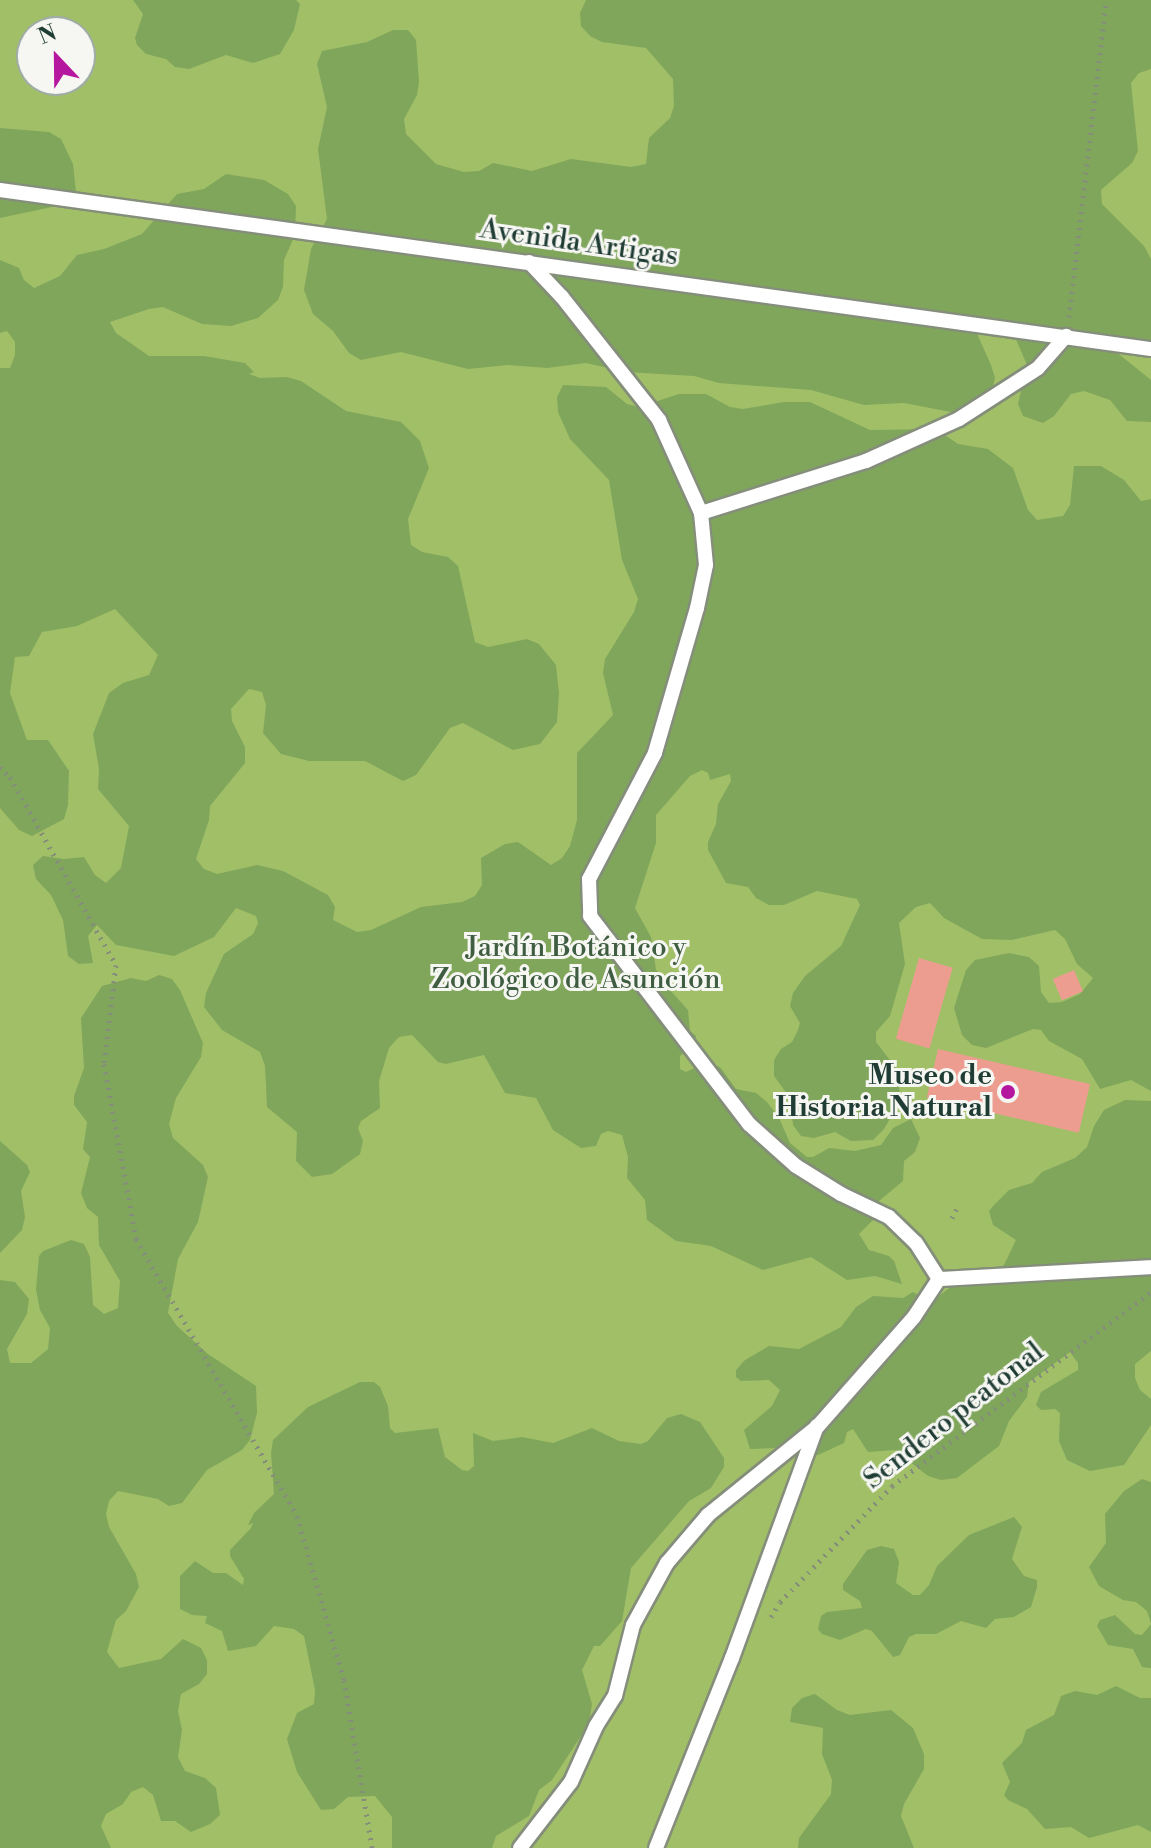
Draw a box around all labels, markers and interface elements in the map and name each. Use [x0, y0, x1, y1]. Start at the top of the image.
north arrow [16, 16, 96, 96]
text: N [34, 19, 61, 51]
street label: Avenida Artigas [478, 212, 680, 274]
park label: Jardín Botánico y Zoológico de Asunción [432, 931, 720, 997]
place label: Museo de Historia Natural [776, 1059, 992, 1125]
marker: Museo de Historia Natural [999, 1083, 1017, 1101]
street label: Sendero peatonal [857, 1335, 1051, 1497]

